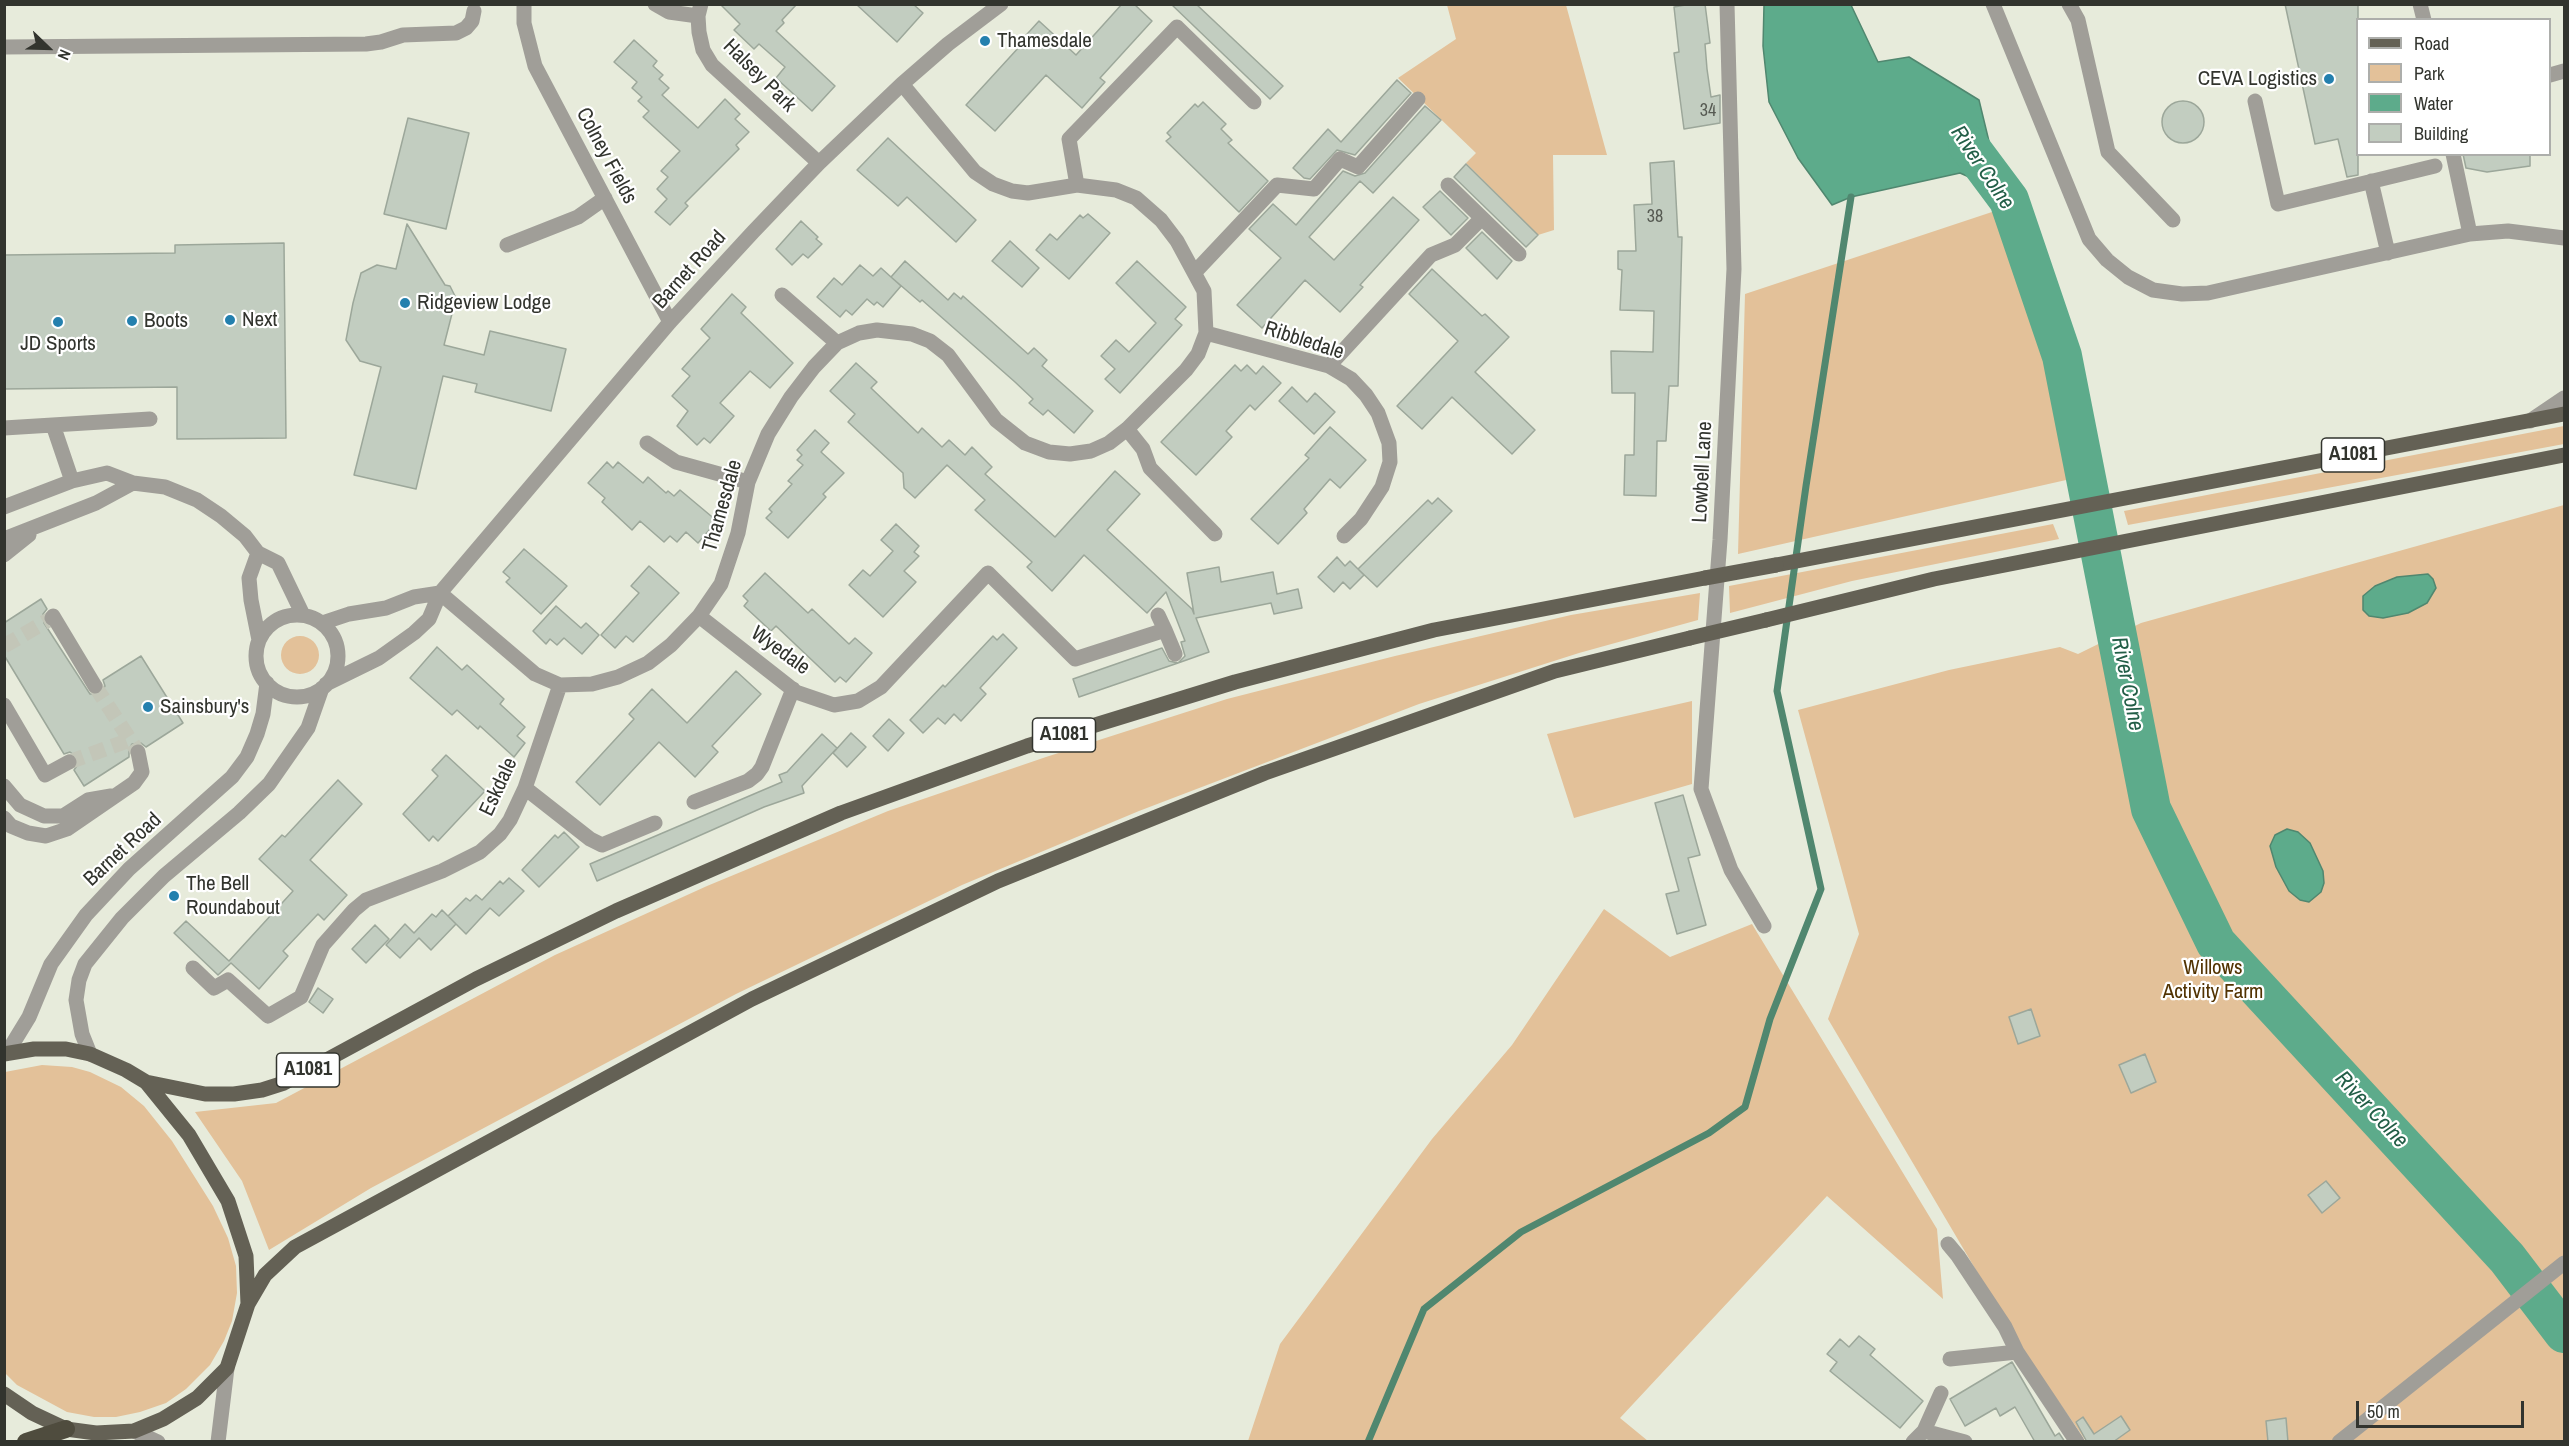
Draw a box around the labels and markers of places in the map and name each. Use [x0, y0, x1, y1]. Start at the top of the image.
place label: Thamesdale [997, 28, 1092, 54]
marker: Thamesdale [978, 34, 992, 48]
place label: CEVA Logistics [2198, 66, 2317, 92]
marker: CEVA Logistics [2322, 72, 2336, 86]
place label: Ridgeview Lodge [417, 290, 551, 316]
marker: Ridgeview Lodge [398, 296, 412, 310]
place label: Next [242, 307, 277, 333]
place label: Boots [144, 308, 188, 334]
marker: Next [223, 313, 237, 327]
marker: Boots [125, 314, 139, 328]
marker: JD Sports [51, 315, 65, 329]
place label: JD Sports [20, 331, 96, 357]
place label: Sainsbury's [160, 694, 249, 720]
marker: Sainsbury's [141, 700, 155, 714]
place label: The Bell Roundabout [186, 871, 280, 921]
marker: The Bell Roundabout [167, 889, 181, 903]

